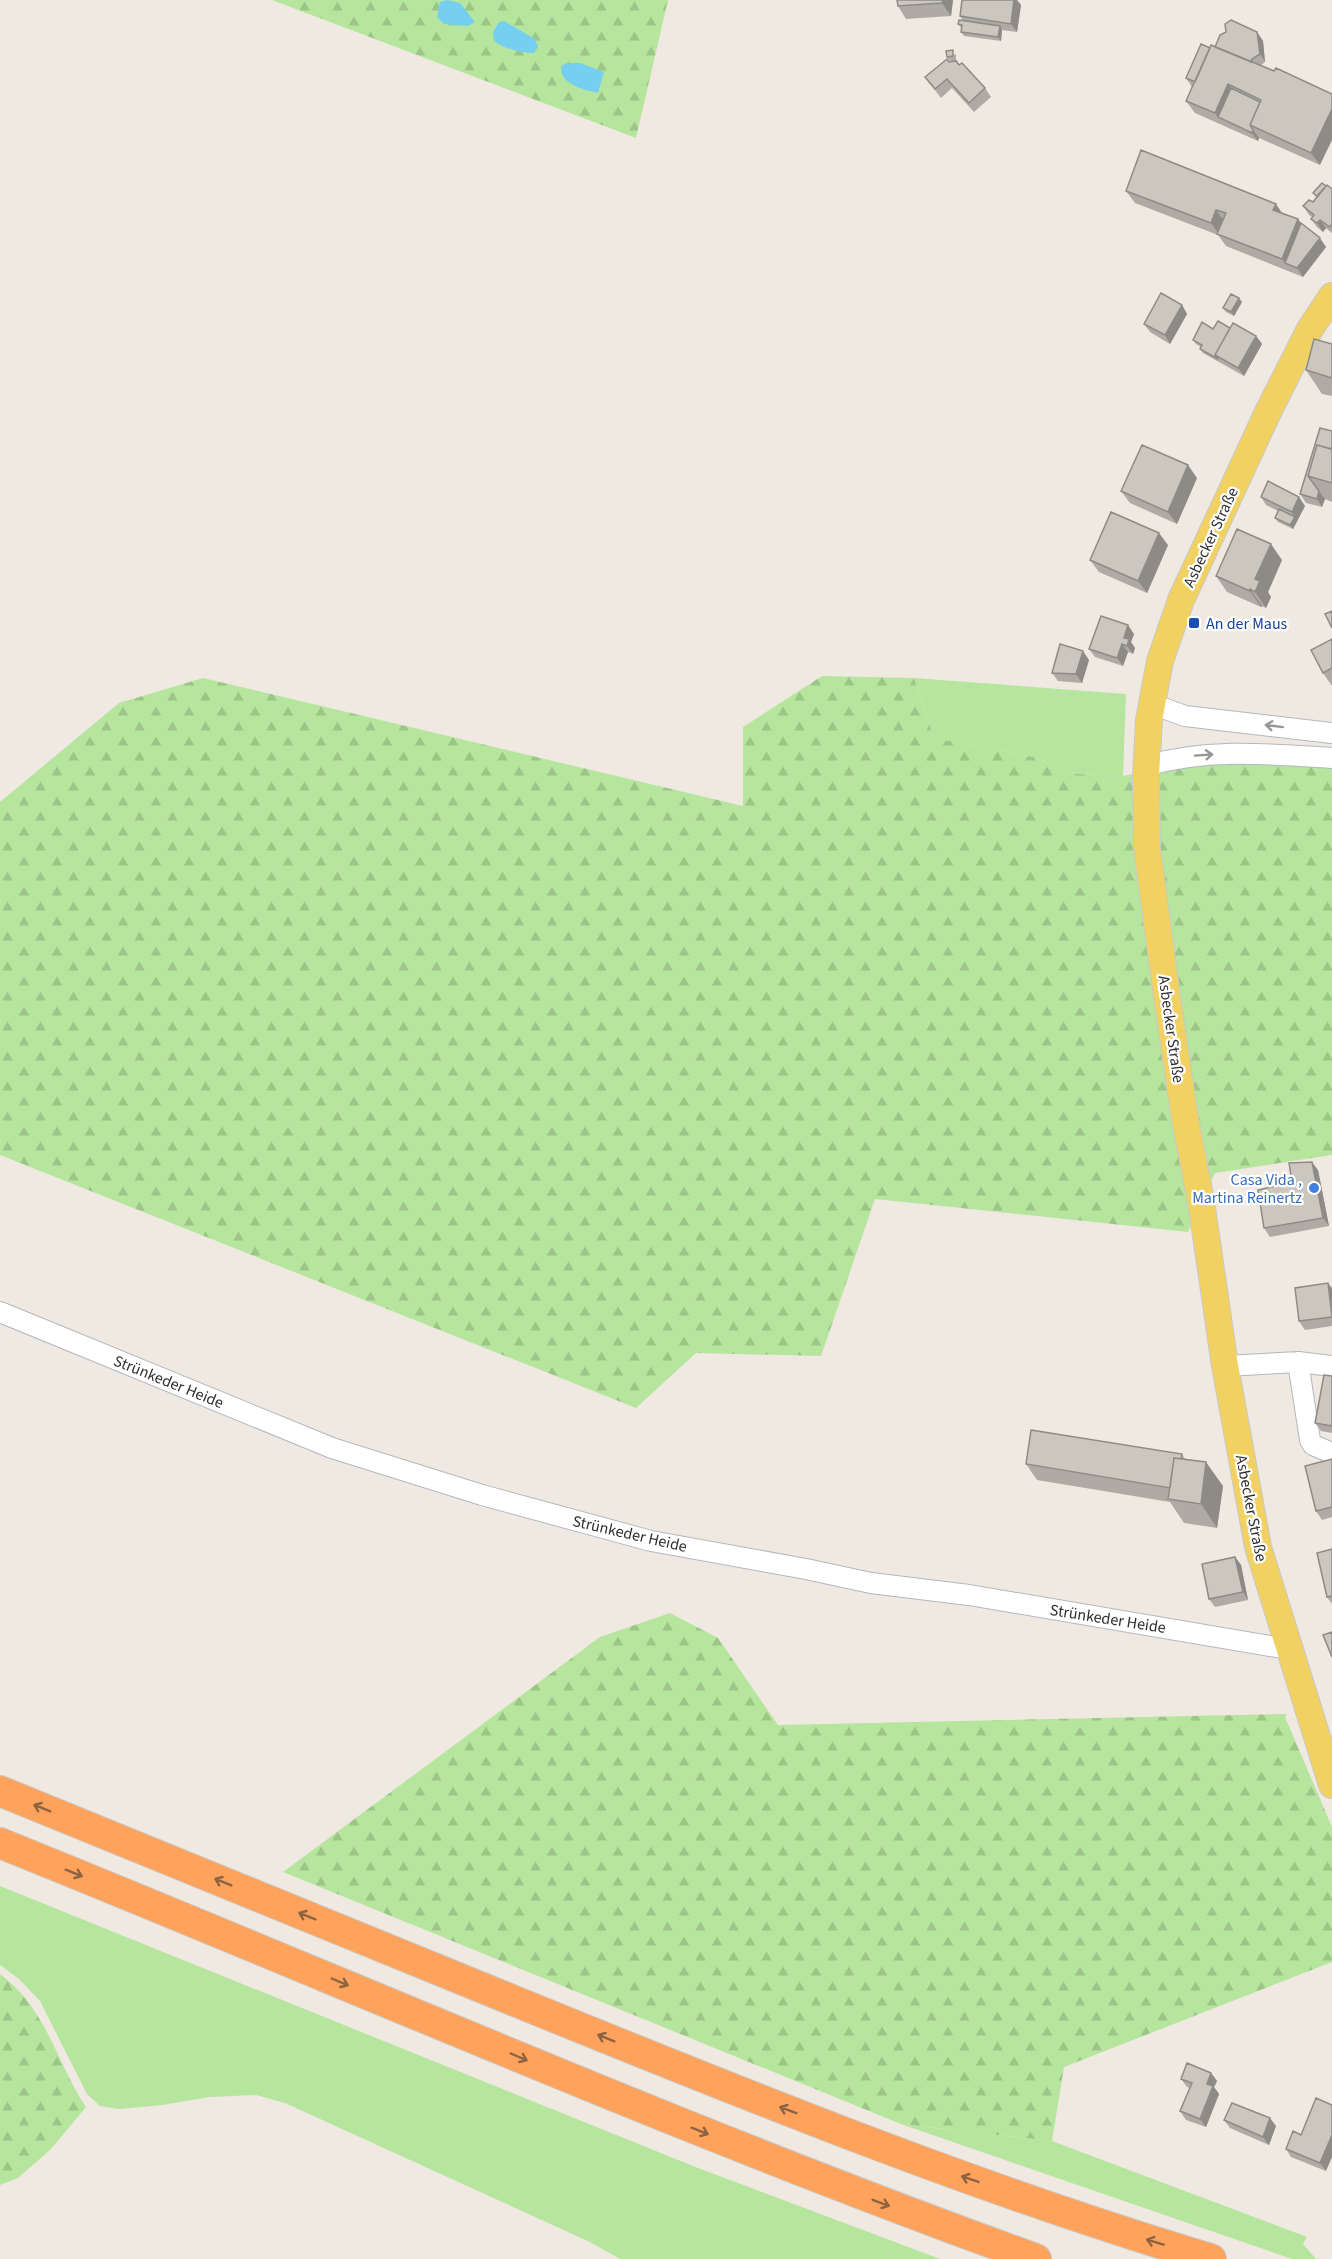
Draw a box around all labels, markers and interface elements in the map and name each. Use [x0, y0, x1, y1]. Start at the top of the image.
street label: Asbecker Straße [1178, 484, 1244, 591]
place label: An der Maus [1206, 613, 1288, 635]
marker: An der Maus [1187, 616, 1201, 630]
one-way arrow [1265, 720, 1284, 731]
one-way arrow [1193, 750, 1213, 761]
street label: Asbecker Straße [1153, 974, 1189, 1084]
place label: Casa Vida , Martina Reinertz [1192, 1169, 1302, 1209]
marker: Casa Vida , Martina Reinertz [1307, 1181, 1321, 1195]
street label: Strünkeder Heide [110, 1350, 227, 1414]
street label: Asbecker Straße [1230, 1453, 1272, 1563]
street label: Strünkeder Heide [570, 1510, 689, 1558]
street label: Strünkeder Heide [1048, 1599, 1167, 1639]
one-way arrow [33, 1802, 52, 1813]
one-way arrow [64, 1868, 83, 1879]
one-way arrow [214, 1876, 233, 1887]
one-way arrow [298, 1910, 317, 1921]
one-way arrow [330, 1977, 348, 1988]
one-way arrow [598, 2032, 616, 2043]
one-way arrow [510, 2052, 528, 2063]
one-way arrow [779, 2104, 798, 2115]
one-way arrow [690, 2126, 709, 2137]
one-way arrow [961, 2172, 980, 2183]
one-way arrow [871, 2198, 890, 2209]
one-way arrow [1146, 2236, 1165, 2247]

